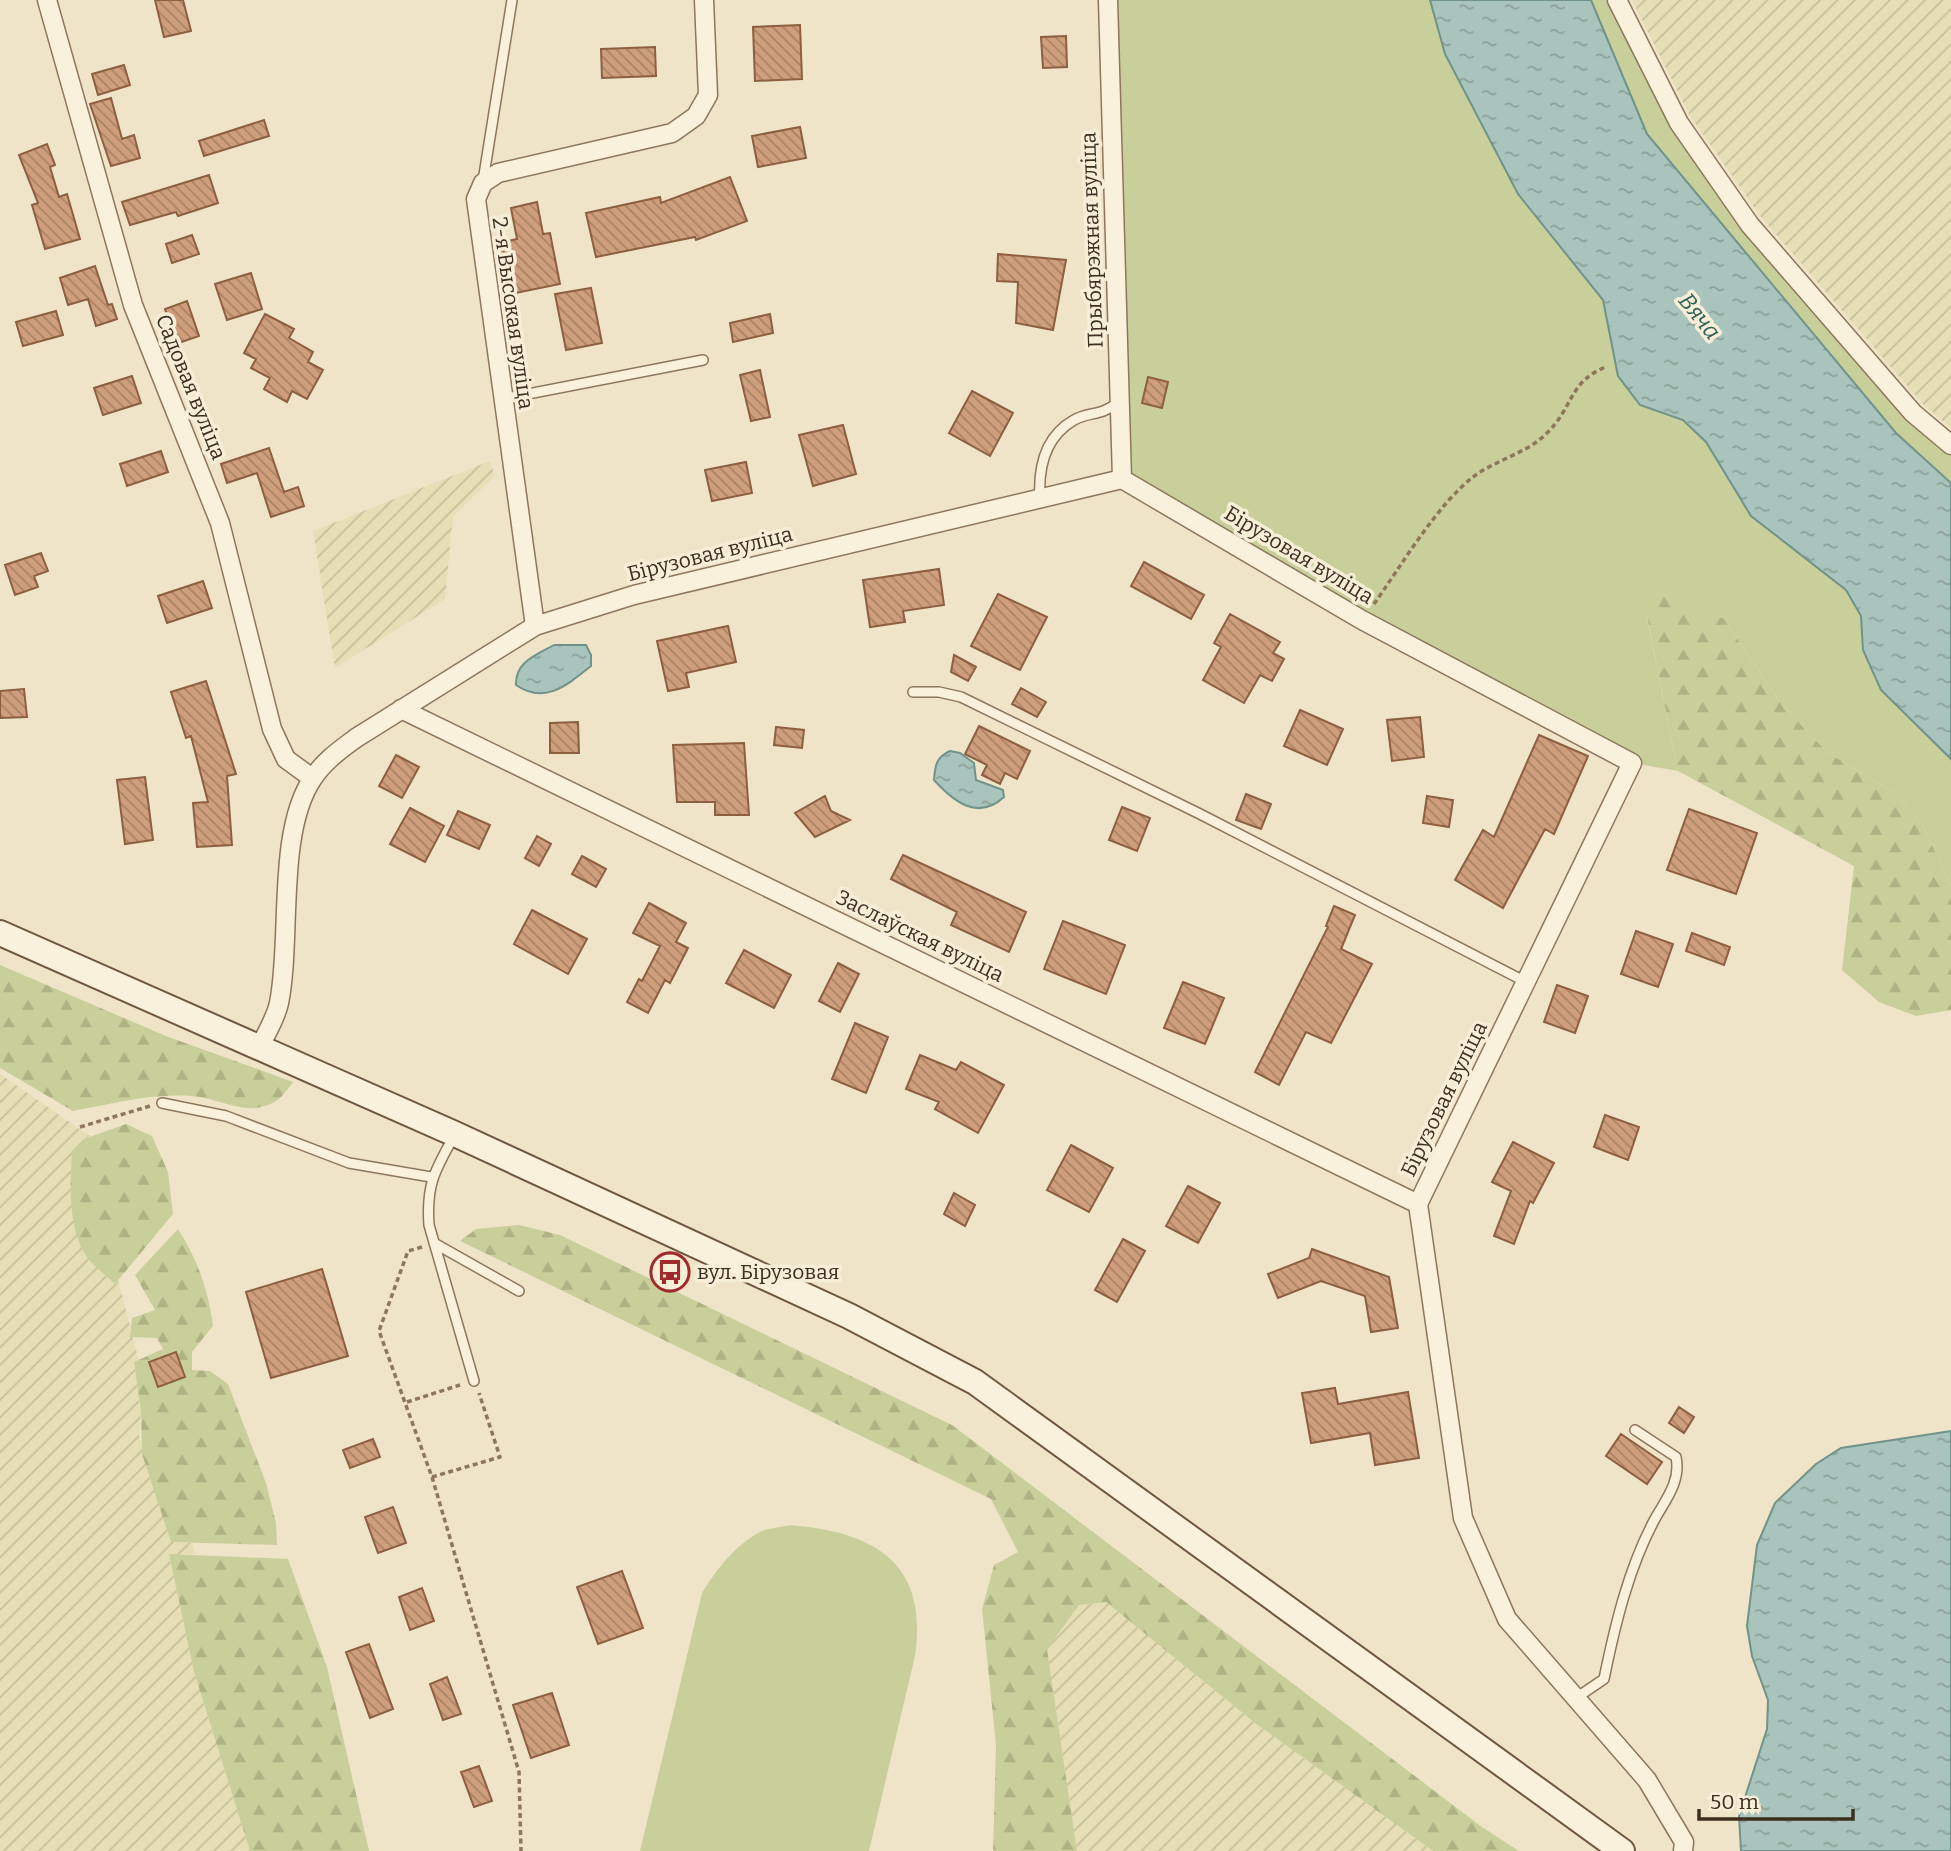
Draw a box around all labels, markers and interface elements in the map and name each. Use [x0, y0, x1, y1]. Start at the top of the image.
street label: Прыбярэжная вуліца [1075, 131, 1109, 348]
street label: 2-я Высокая вуліца [487, 215, 539, 411]
water label: Вяча [1673, 287, 1727, 345]
street label: Садовая вуліца [150, 311, 232, 464]
street label: Бірузовая вуліца [1220, 500, 1379, 610]
street label: Бірузовая вуліца [625, 521, 796, 587]
street label: Заслаўская вуліца [832, 884, 1009, 988]
street label: Бірузовая вуліца [1395, 1017, 1493, 1181]
bus stop icon: вул. Бірузовая [649, 1251, 691, 1293]
place label: вул. Бірузовая [697, 1259, 839, 1285]
scale bar [1699, 1778, 1853, 1822]
text: 50 m [1710, 1789, 1759, 1815]

